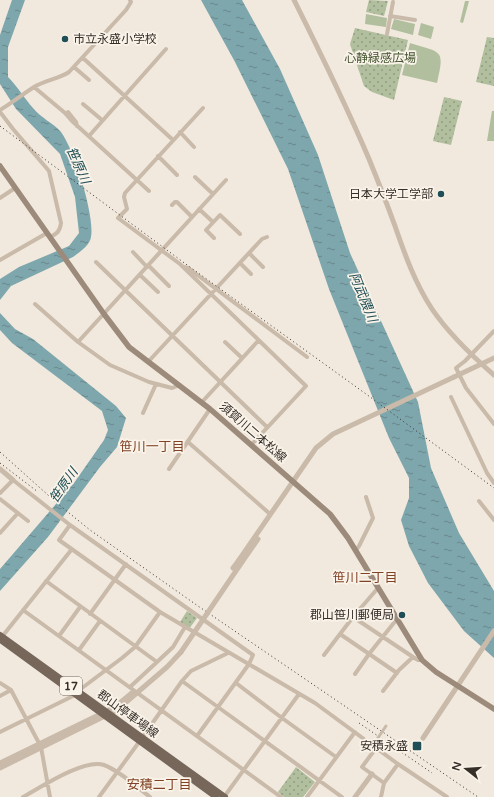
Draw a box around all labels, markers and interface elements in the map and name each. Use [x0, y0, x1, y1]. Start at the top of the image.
place label: 市立永盛小学校 [73, 32, 157, 46]
marker: 市立永盛小学校 [60, 34, 70, 44]
park label: 心静緑感広場 [344, 51, 416, 65]
water label: 笹原川 [63, 144, 94, 188]
place label: 日本大学工学部 [349, 187, 433, 201]
marker: 日本大学工学部 [436, 189, 446, 199]
water label: 阿武隈川 [346, 270, 381, 326]
street label: 須賀川二本松線 [217, 399, 289, 465]
district label: 笹川一丁目 [119, 439, 185, 455]
water label: 笹原川 [46, 463, 83, 506]
district label: 笹川二丁目 [332, 570, 398, 586]
place label: 郡山笹川郵便局 [310, 608, 394, 622]
marker: 郡山笹川郵便局 [397, 610, 407, 620]
road number: 17 [60, 677, 82, 695]
street label: 郡山停車場線 [95, 687, 161, 741]
place label: 安積永盛 [360, 739, 408, 753]
marker: 安積永盛 [411, 740, 423, 752]
north arrow [446, 749, 486, 789]
text: N [449, 760, 464, 772]
district label: 安積二丁目 [126, 777, 192, 793]

